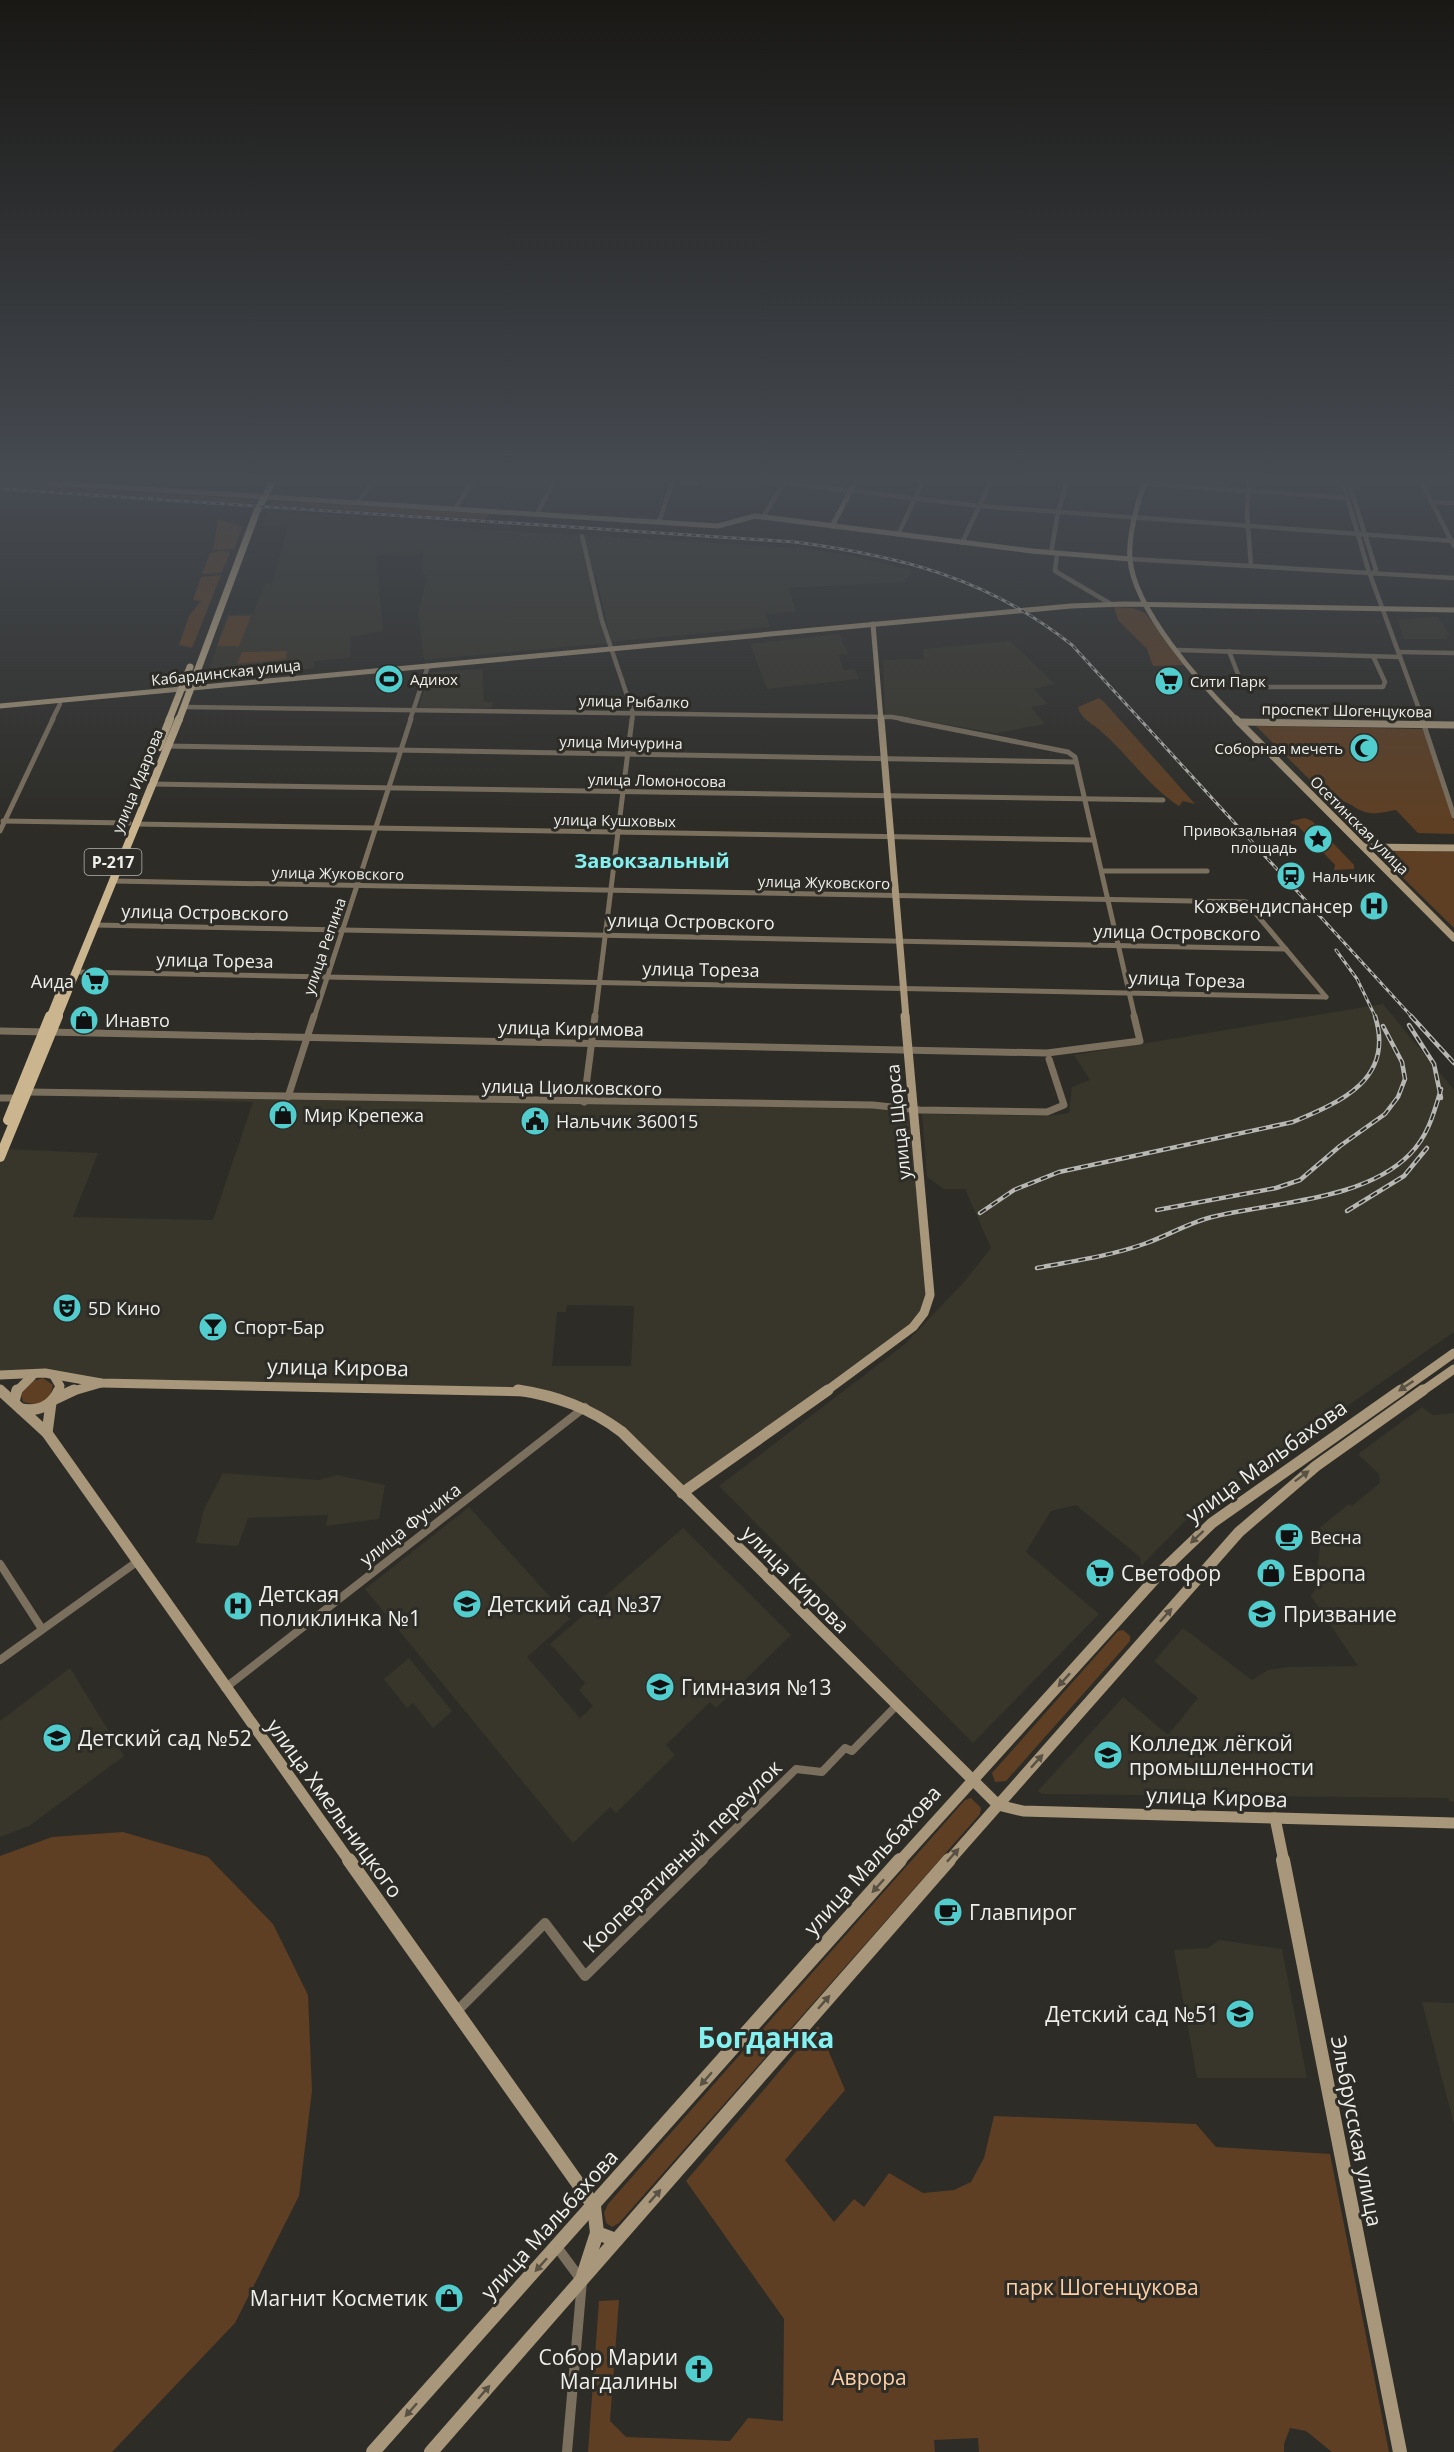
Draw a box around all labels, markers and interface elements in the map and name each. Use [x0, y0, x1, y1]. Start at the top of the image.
street label: Кабардинская улица [150, 654, 302, 690]
sports icon: Адиюх [373, 663, 405, 695]
supermarket icon: Сити Парк [1153, 665, 1185, 697]
place label: Адиюх [410, 669, 458, 689]
place label: Сити Парк [1190, 671, 1266, 691]
street label: улица Рыбалко [579, 690, 689, 712]
street label: проспект Шогенцукова [1262, 699, 1432, 721]
street label: улица Идарова [107, 726, 167, 836]
street label: улица Мичурина [559, 731, 683, 753]
mosque icon: Соборная мечеть [1348, 732, 1380, 764]
place label: Соборная мечеть [1215, 738, 1343, 758]
street label: улица Ломоносова [588, 769, 726, 791]
street label: Осетинская улица [1306, 771, 1414, 879]
street label: улица Кушховых [554, 809, 676, 831]
place label: Привокзальная площадь [1183, 820, 1297, 857]
place icon: Привокзальная площадь [1302, 823, 1334, 855]
district label: Завокзальный [574, 847, 730, 874]
road number: Р-217 [84, 849, 142, 875]
station icon: Нальчик [1275, 860, 1307, 892]
street label: улица Жуковского [272, 862, 404, 884]
place label: Нальчик [1312, 866, 1375, 886]
street label: улица Жуковского [758, 871, 890, 893]
hospital icon: Кожвендиспансер [1358, 890, 1390, 922]
place label: Кожвендиспансер [1193, 894, 1353, 918]
street label: улица Репина [298, 895, 350, 997]
street label: улица Островского [121, 899, 289, 925]
street label: улица Островского [607, 908, 775, 934]
street label: улица Островского [1093, 919, 1261, 945]
street label: улица Тореза [156, 947, 274, 973]
street label: улица Тореза [642, 956, 760, 982]
supermarket icon: Аида [79, 965, 111, 997]
street label: улица Тореза [1128, 965, 1246, 993]
place label: Аида [31, 969, 74, 993]
shop icon: Инавто [68, 1004, 100, 1036]
place label: Инавто [105, 1008, 170, 1032]
street label: улица Киримова [498, 1015, 644, 1041]
street label: улица Щорса [880, 1063, 916, 1181]
street label: улица Циолковского [482, 1073, 662, 1101]
shop icon: Мир Крепежа [267, 1099, 299, 1131]
place label: Мир Крепежа [304, 1103, 424, 1127]
public building icon: Нальчик 360015 [519, 1105, 551, 1137]
place label: Нальчик 360015 [556, 1109, 698, 1133]
theatre icon: 5D Кино [51, 1292, 83, 1324]
place label: 5D Кино [88, 1296, 161, 1320]
bar icon: Спорт-Бар [197, 1311, 229, 1343]
place label: Спорт-Бар [234, 1315, 325, 1339]
street label: улица Кирова [267, 1352, 409, 1382]
one-way arrow [1397, 1381, 1414, 1392]
street label: улица Мальбахова [1180, 1393, 1352, 1529]
one-way arrow [1294, 1470, 1310, 1482]
street label: улица Фучика [355, 1477, 465, 1571]
street label: улица Кирова [736, 1519, 856, 1639]
cafe icon: Весна [1273, 1521, 1305, 1553]
place label: Весна [1310, 1525, 1362, 1549]
one-way arrow [1190, 1530, 1204, 1544]
supermarket icon: Светофор [1084, 1557, 1116, 1589]
shop icon: Европа [1255, 1557, 1287, 1589]
place label: Светофор [1121, 1559, 1221, 1587]
place label: Европа [1292, 1559, 1366, 1587]
place label: Детская поликлинка №1 [259, 1580, 421, 1632]
school or university icon: Детский сад №37 [451, 1588, 483, 1620]
hospital icon: Детская поликлинка №1 [222, 1590, 254, 1622]
place label: Детский сад №37 [488, 1590, 662, 1618]
school or university icon: Призвание [1246, 1598, 1278, 1630]
place label: Призвание [1283, 1600, 1397, 1628]
one-way arrow [1159, 1608, 1172, 1623]
school or university icon: Гимназия №13 [644, 1671, 676, 1703]
one-way arrow [1058, 1672, 1071, 1687]
place label: Гимназия №13 [681, 1673, 832, 1701]
street label: улица Хмельницкого [261, 1713, 409, 1903]
school or university icon: Детский сад №52 [41, 1722, 73, 1754]
place label: Детский сад №52 [78, 1724, 252, 1752]
place label: Колледж лёгкой промышленности [1129, 1729, 1314, 1781]
school or university icon: Колледж лёгкой промышленности [1092, 1739, 1124, 1771]
street label: Кооперативный переулок [576, 1753, 788, 1959]
one-way arrow [1030, 1754, 1043, 1769]
street label: улица Мальбахова [797, 1779, 947, 1941]
street label: улица Кирова [1146, 1781, 1288, 1813]
one-way arrow [946, 1848, 959, 1863]
one-way arrow [871, 1879, 885, 1893]
cafe icon: Главпирог [932, 1896, 964, 1928]
place label: Главпирог [969, 1898, 1077, 1926]
one-way arrow [817, 1994, 831, 2009]
school or university icon: Детский сад №51 [1224, 1998, 1256, 2030]
place label: Детский сад №51 [1045, 2000, 1219, 2028]
district label: Богданка [698, 2018, 834, 2056]
street label: Эльбрусская улица [1325, 2033, 1389, 2229]
one-way arrow [699, 2071, 713, 2086]
street label: улица Мальбахова [474, 2143, 624, 2305]
one-way arrow [648, 2189, 661, 2204]
one-way arrow [535, 2257, 548, 2272]
park label: парк Шогенцукова [1005, 2273, 1199, 2301]
shop icon: Магнит Косметик [433, 2282, 465, 2314]
place label: Магнит Косметик [250, 2284, 428, 2312]
place label: Собор Марии Магдалины [539, 2343, 678, 2395]
church icon: Собор Марии Магдалины [683, 2353, 715, 2385]
park label: Аврора [831, 2363, 907, 2391]
one-way arrow [477, 2385, 491, 2400]
one-way arrow [405, 2402, 418, 2417]

